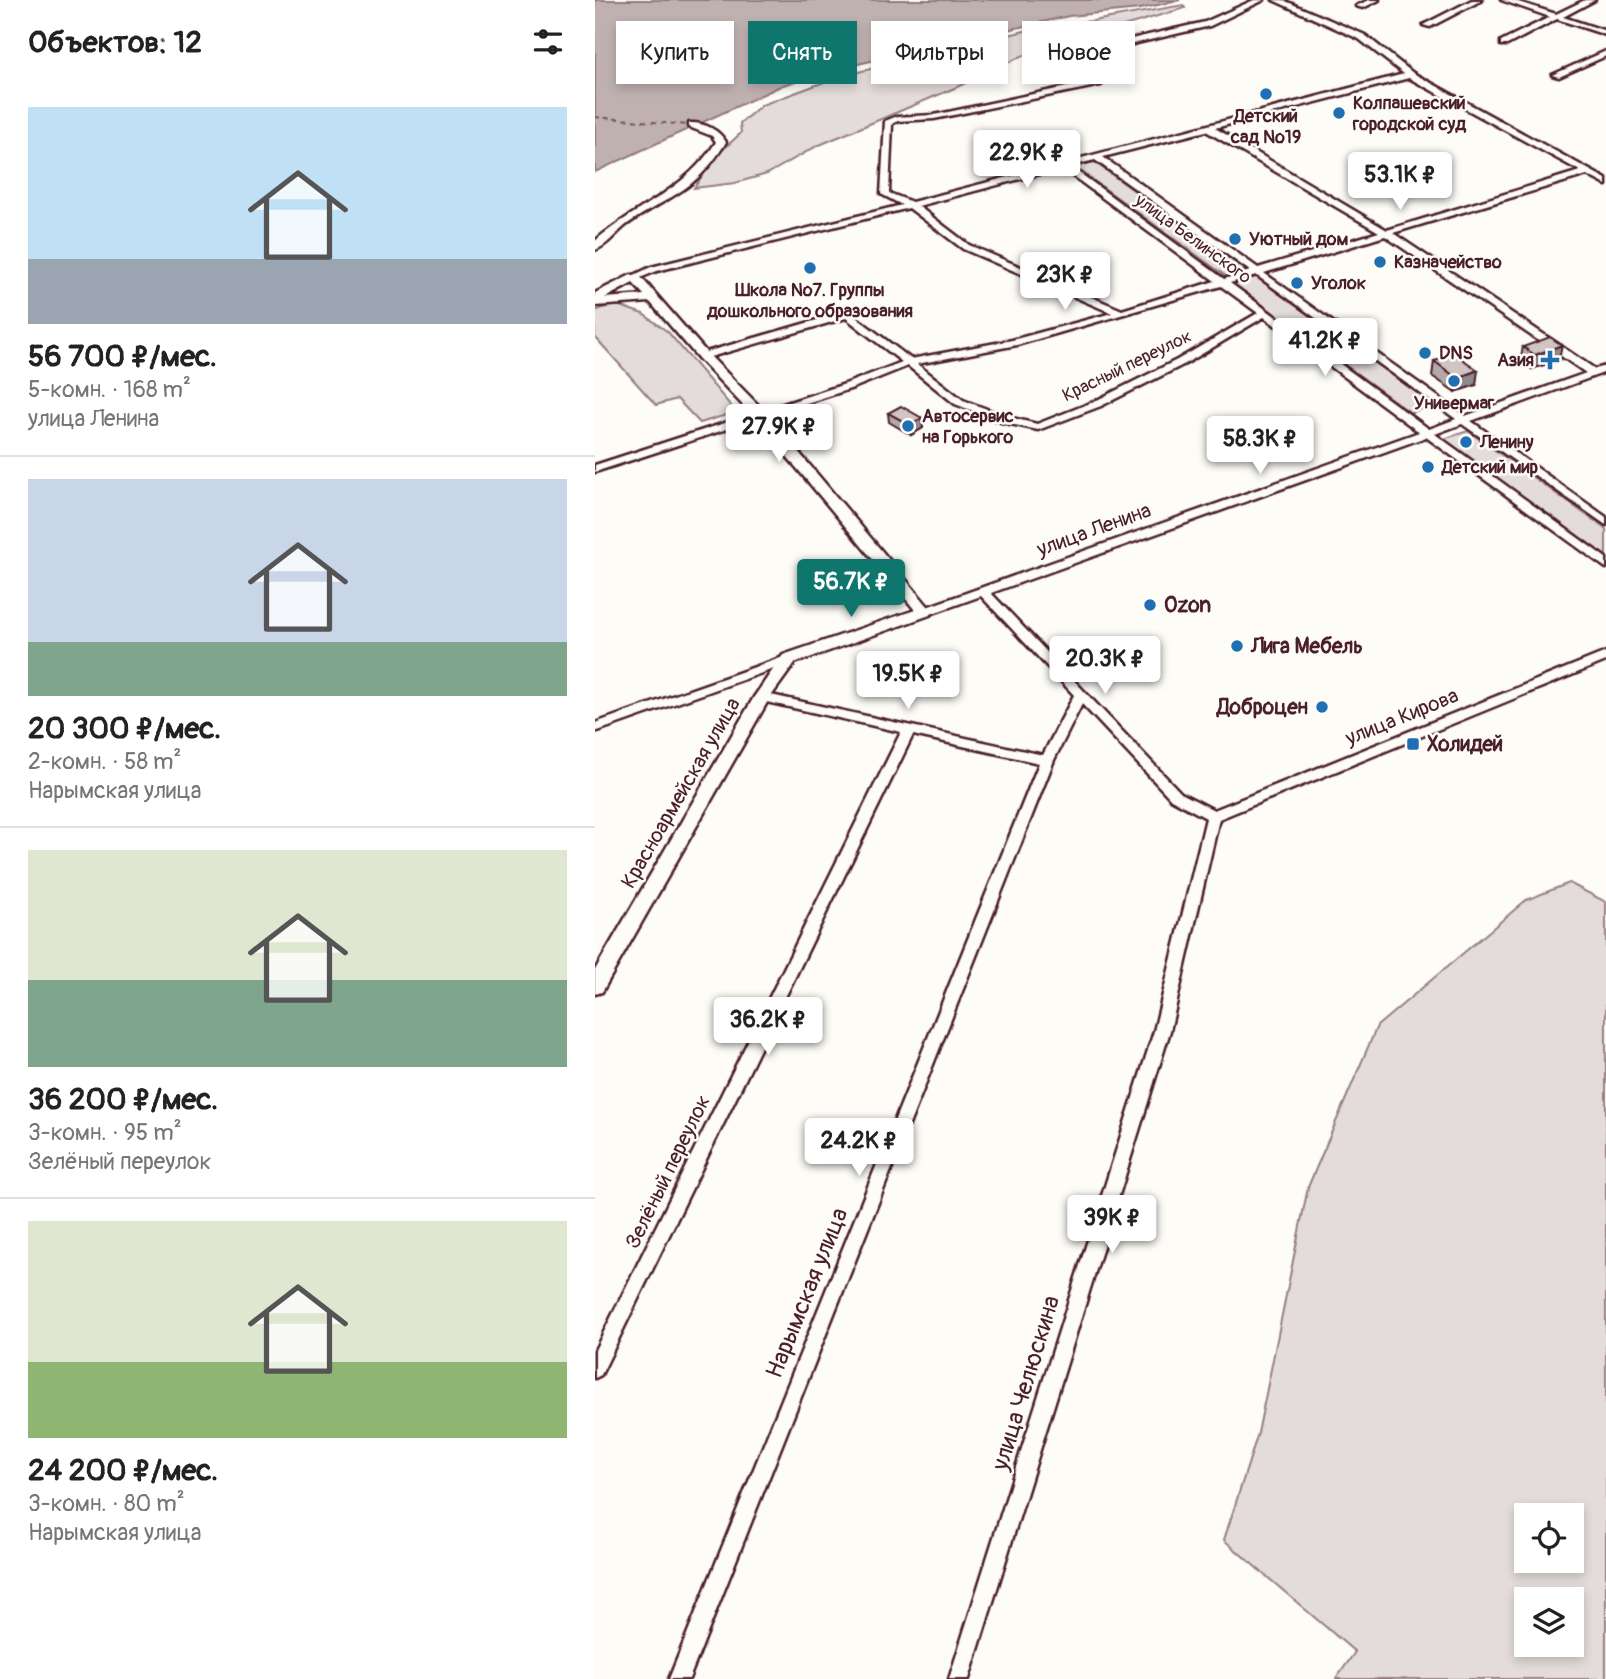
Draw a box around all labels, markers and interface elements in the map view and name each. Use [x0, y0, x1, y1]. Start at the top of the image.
chip: Купить [616, 21, 734, 84]
chip: Снять [748, 21, 857, 84]
chip: Фильтры [871, 21, 1008, 84]
chip: Новое [1022, 21, 1135, 84]
icon: filters [529, 23, 567, 61]
text: Объектов: 12 [28, 24, 202, 61]
marker: Детский сад №19 [1258, 86, 1274, 102]
place label: Колпашевский городской суд [1352, 92, 1466, 136]
place label: Детский сад №19 [1230, 105, 1301, 149]
marker: Колпашевский городской суд [1331, 105, 1347, 121]
pin: 22.9K ₽ [962, 130, 1092, 190]
text: 22.9K ₽ [989, 138, 1065, 167]
icon: home [235, 152, 361, 278]
pin: 53.1K ₽ [1335, 152, 1465, 212]
text: 53.1K ₽ [1364, 160, 1436, 189]
street label: улица Белинского [1129, 188, 1256, 289]
place label: Уютный дом [1249, 228, 1348, 251]
marker: Уютный дом [1227, 231, 1243, 247]
place label: Казначейство [1394, 251, 1502, 274]
pin: 23K ₽ [1016, 252, 1114, 312]
marker: Казначейство [1372, 254, 1388, 270]
marker: Школа №7. Группы дошкольного образования [802, 260, 818, 276]
text: 23K ₽ [1036, 260, 1094, 289]
place label: Уголок [1311, 272, 1366, 295]
marker: Уголок [1289, 275, 1305, 291]
place label: Школа №7. Группы дошкольного образования [706, 279, 913, 323]
pin: 41.2K ₽ [1260, 318, 1390, 378]
street label: Красный переулок [1059, 325, 1195, 407]
text: 41.2K ₽ [1289, 326, 1361, 355]
text: 56 700 ₽/мес. [28, 338, 217, 375]
place label: DNS [1439, 342, 1473, 365]
marker: DNS [1417, 345, 1433, 361]
place label: Азия [1497, 349, 1534, 372]
marker: Азия [1540, 350, 1560, 370]
marker: Универмаг [1446, 373, 1462, 389]
text: 5-комн. · 168 m² [28, 375, 191, 404]
place label: Универмаг [1414, 392, 1495, 415]
text: улица Ленина [28, 404, 159, 433]
pin: 27.9K ₽ [714, 405, 844, 464]
place label: Автосервис на Горького [922, 405, 1014, 449]
text: 27.9K ₽ [742, 412, 816, 441]
pin: 58.3K ₽ [1195, 416, 1325, 476]
marker: Автосервис на Горького [900, 418, 916, 434]
text: 58.3K ₽ [1223, 424, 1297, 453]
place label: Ленину [1479, 431, 1534, 454]
marker: Ленину [1458, 434, 1474, 450]
place label: Детский мир [1441, 456, 1539, 479]
marker: Детский мир [1420, 459, 1436, 475]
street label: улица Ленина [1032, 497, 1155, 564]
icon: home [235, 524, 361, 650]
pin: 56.7K ₽ [786, 560, 916, 619]
text: 56.7K ₽ [813, 567, 889, 596]
place label: Ozon [1164, 592, 1211, 619]
marker: Ozon [1142, 597, 1158, 613]
place label: Лига Мебель [1250, 633, 1363, 660]
pin: 20.3K ₽ [1040, 636, 1170, 696]
marker: Лига Мебель [1229, 638, 1245, 654]
text: 20.3K ₽ [1065, 644, 1145, 673]
pin: 19.5K ₽ [843, 652, 973, 711]
text: 19.5K ₽ [872, 659, 944, 688]
street label: улица Кирова [1341, 682, 1462, 752]
street label: Красноармейская улица [615, 693, 747, 893]
place label: Доброцен [1215, 694, 1308, 721]
marker: Доброцен [1314, 699, 1330, 715]
text: 20 300 ₽/мес. [28, 710, 221, 747]
place label: Холидей [1427, 731, 1503, 758]
marker: Холидей [1405, 736, 1421, 752]
text: 2-комн. · 58 m² [28, 747, 181, 776]
text: Нарымская улица [28, 776, 201, 805]
icon: home [235, 895, 361, 1021]
pin: 36.2K ₽ [703, 998, 833, 1057]
text: 36.2K ₽ [730, 1005, 806, 1034]
text: 36 200 ₽/мес. [28, 1081, 218, 1118]
street label: Зелёный переулок [619, 1091, 717, 1253]
text: 3-комн. · 95 m² [28, 1118, 182, 1147]
pin: 24.2K ₽ [794, 1118, 924, 1178]
text: 24.2K ₽ [821, 1126, 897, 1155]
text: Зелёный переулок [28, 1147, 211, 1176]
pin: 39K ₽ [1063, 1196, 1161, 1255]
text: 39K ₽ [1083, 1203, 1141, 1232]
street label: Нарымская улица [760, 1204, 854, 1382]
icon: home [235, 1266, 361, 1392]
street label: улица Челюскина [985, 1292, 1066, 1475]
text: 24 200 ₽/мес. [28, 1452, 218, 1489]
text: 3-комн. · 80 m² [28, 1489, 185, 1518]
map controls [1514, 1503, 1584, 1657]
button: locate [1514, 1503, 1584, 1573]
text: Нарымская улица [28, 1518, 201, 1547]
button: layers [1514, 1587, 1584, 1657]

